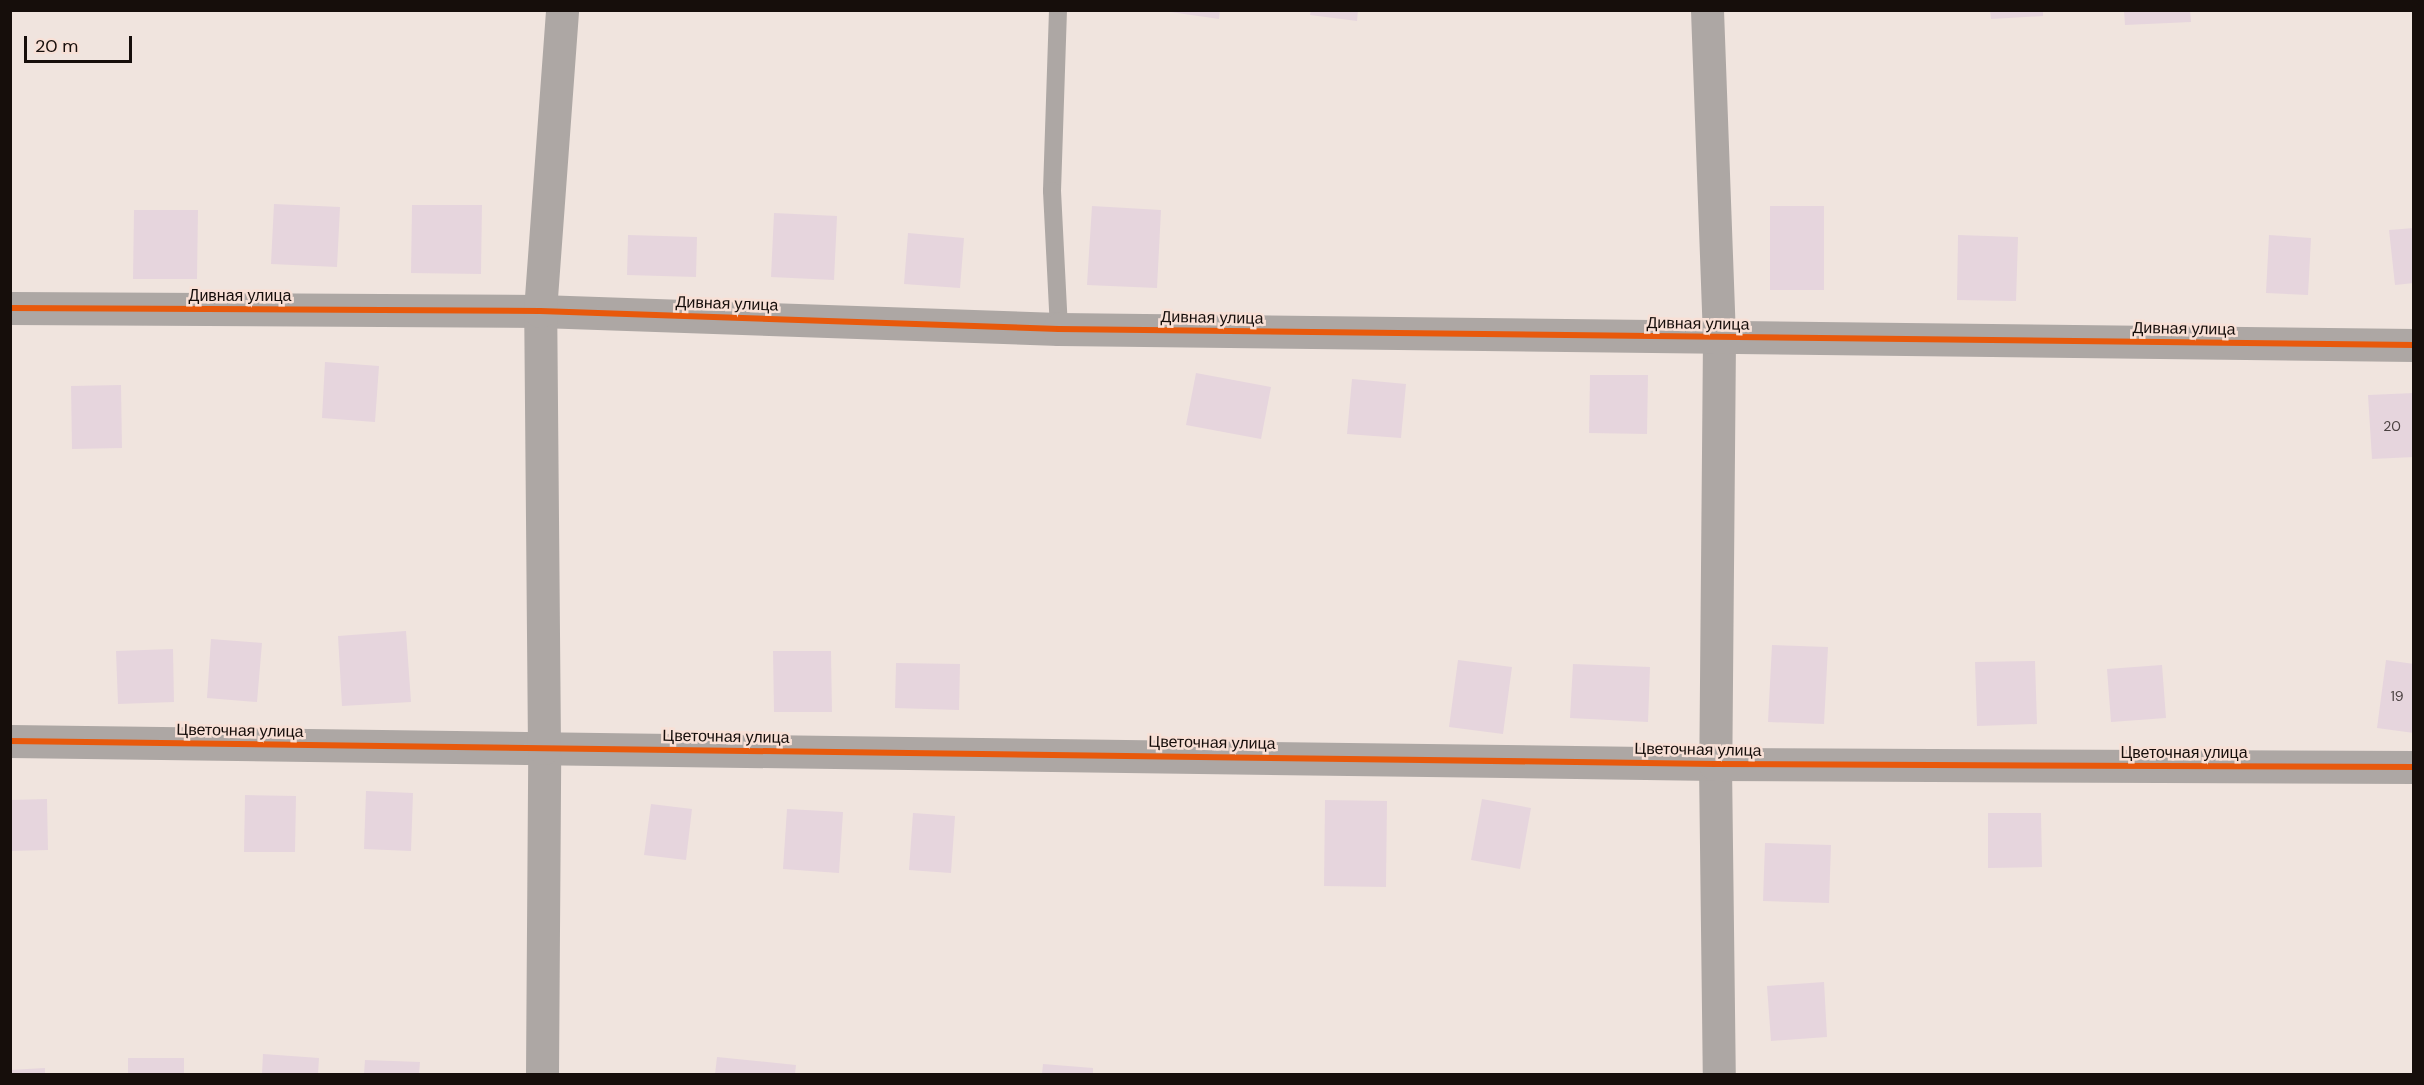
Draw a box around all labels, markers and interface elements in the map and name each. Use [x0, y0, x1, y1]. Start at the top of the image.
scale bar [27, 24, 135, 62]
text: 20 m [35, 34, 78, 58]
street label: Дивная улица [189, 286, 291, 306]
street label: Дивная улица [675, 293, 779, 315]
street label: Дивная улица [1160, 308, 1264, 328]
street label: Дивная улица [1646, 314, 1750, 334]
street label: Дивная улица [2132, 319, 2236, 339]
house number: 20 [2383, 418, 2401, 434]
house number: 19 [2390, 688, 2404, 704]
street label: Цветочная улица [176, 720, 304, 742]
street label: Цветочная улица [662, 726, 790, 748]
street label: Цветочная улица [1148, 732, 1276, 754]
street label: Цветочная улица [1634, 739, 1762, 761]
street label: Цветочная улица [2120, 743, 2248, 763]

